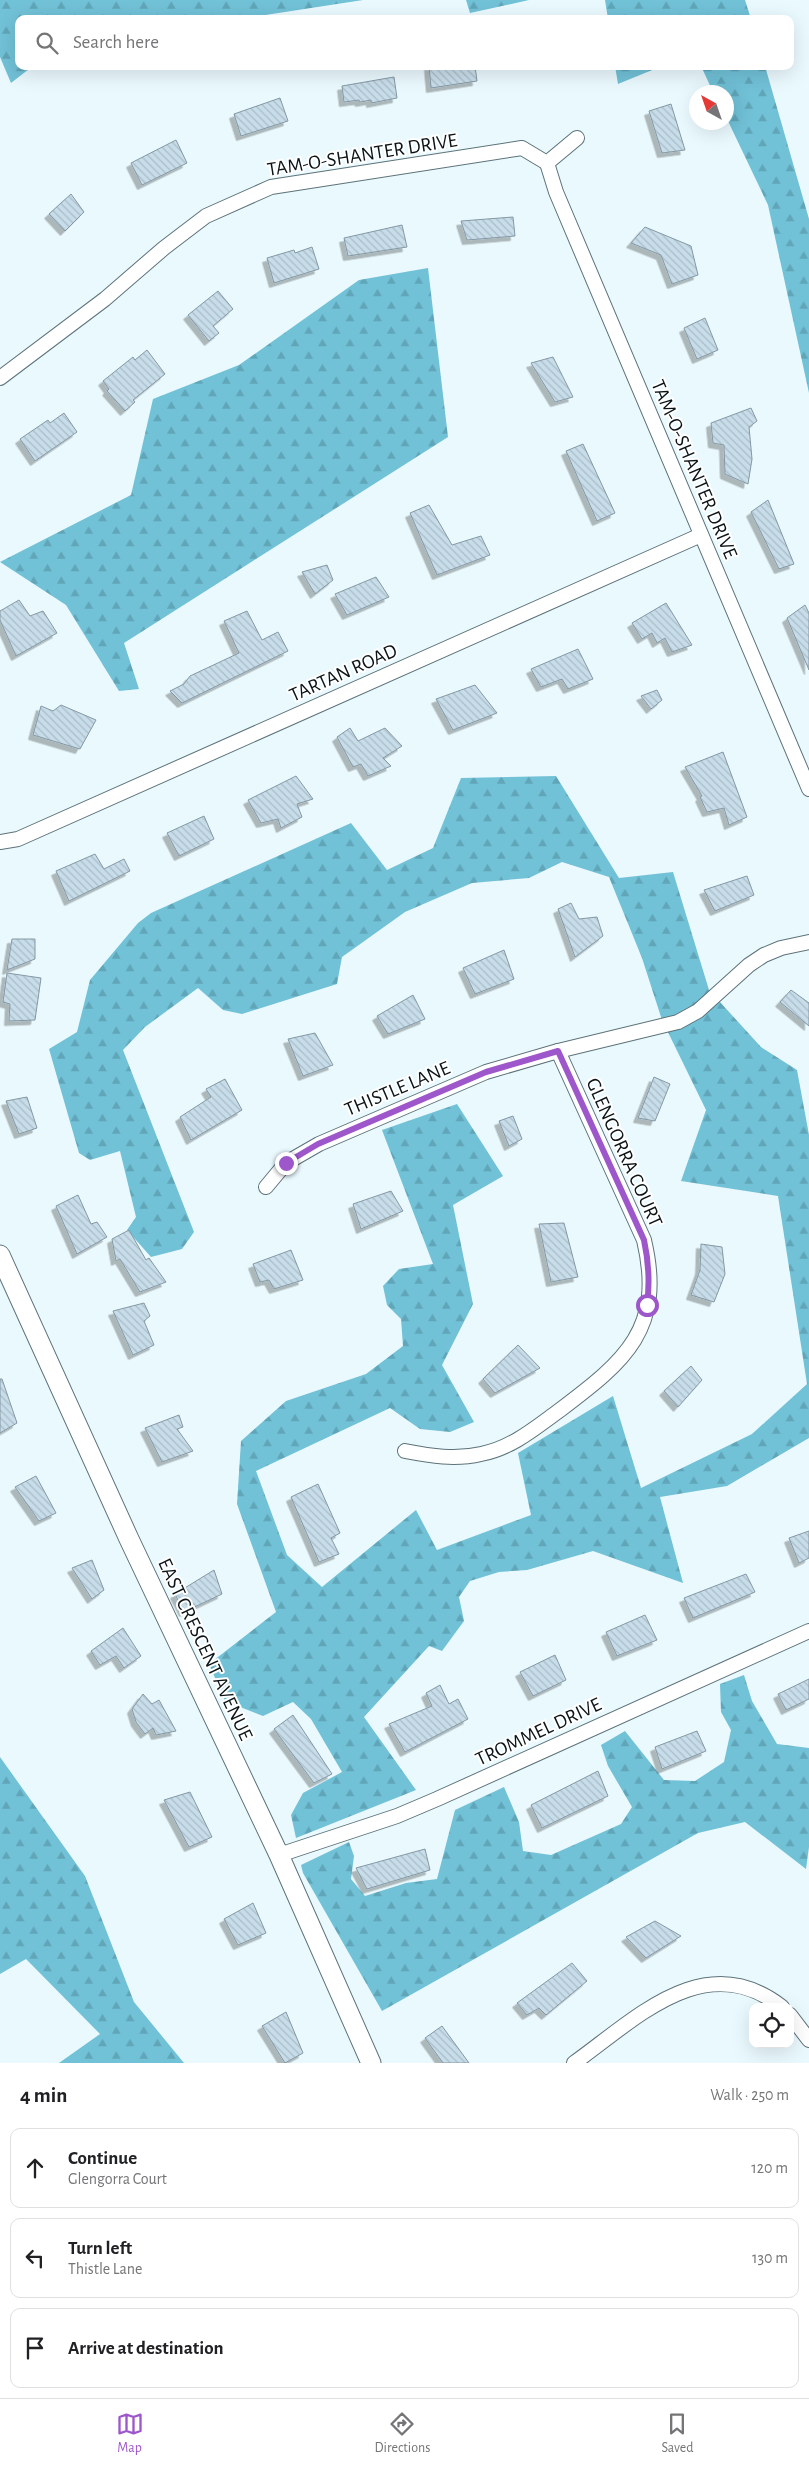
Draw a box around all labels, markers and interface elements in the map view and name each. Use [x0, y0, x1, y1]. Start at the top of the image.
search box [15, 15, 794, 70]
icon: search [33, 29, 61, 57]
text: Search here [73, 33, 159, 52]
north arrow [689, 85, 734, 130]
street label: TAM-O-SHANTER DRIVE [266, 130, 459, 180]
street label: TAM-O-SHANTER DRIVE [647, 377, 741, 562]
street label: TARTAN ROAD [287, 640, 400, 706]
street label: THISTLE LANE [342, 1058, 453, 1120]
street label: GLENGORRA COURT [582, 1075, 666, 1230]
route end [275, 1152, 298, 1175]
route start [636, 1294, 659, 1317]
street label: EAST CRESCENT AVENUE [154, 1555, 256, 1744]
street label: TROMMEL DRIVE [472, 1694, 605, 1770]
map controls [749, 2003, 794, 2048]
button: locate [749, 2003, 794, 2048]
text: 4 min [20, 2085, 67, 2106]
text: Walk · 250 m [710, 2087, 789, 2103]
text: Continue [68, 2149, 137, 2168]
icon: ahead [21, 2154, 49, 2182]
text: 120 m [751, 2160, 788, 2176]
text: Glengorra Court [68, 2171, 167, 2187]
text: Turn left [68, 2239, 132, 2258]
icon: left [21, 2244, 49, 2272]
text: 130 m [752, 2250, 788, 2266]
text: Thistle Lane [68, 2261, 142, 2277]
icon: arrive [21, 2334, 49, 2362]
text: Arrive at destination [68, 2339, 224, 2358]
tab: Map [116, 2410, 144, 2457]
tab: Directions [375, 2410, 430, 2457]
tab: Saved [661, 2410, 693, 2457]

